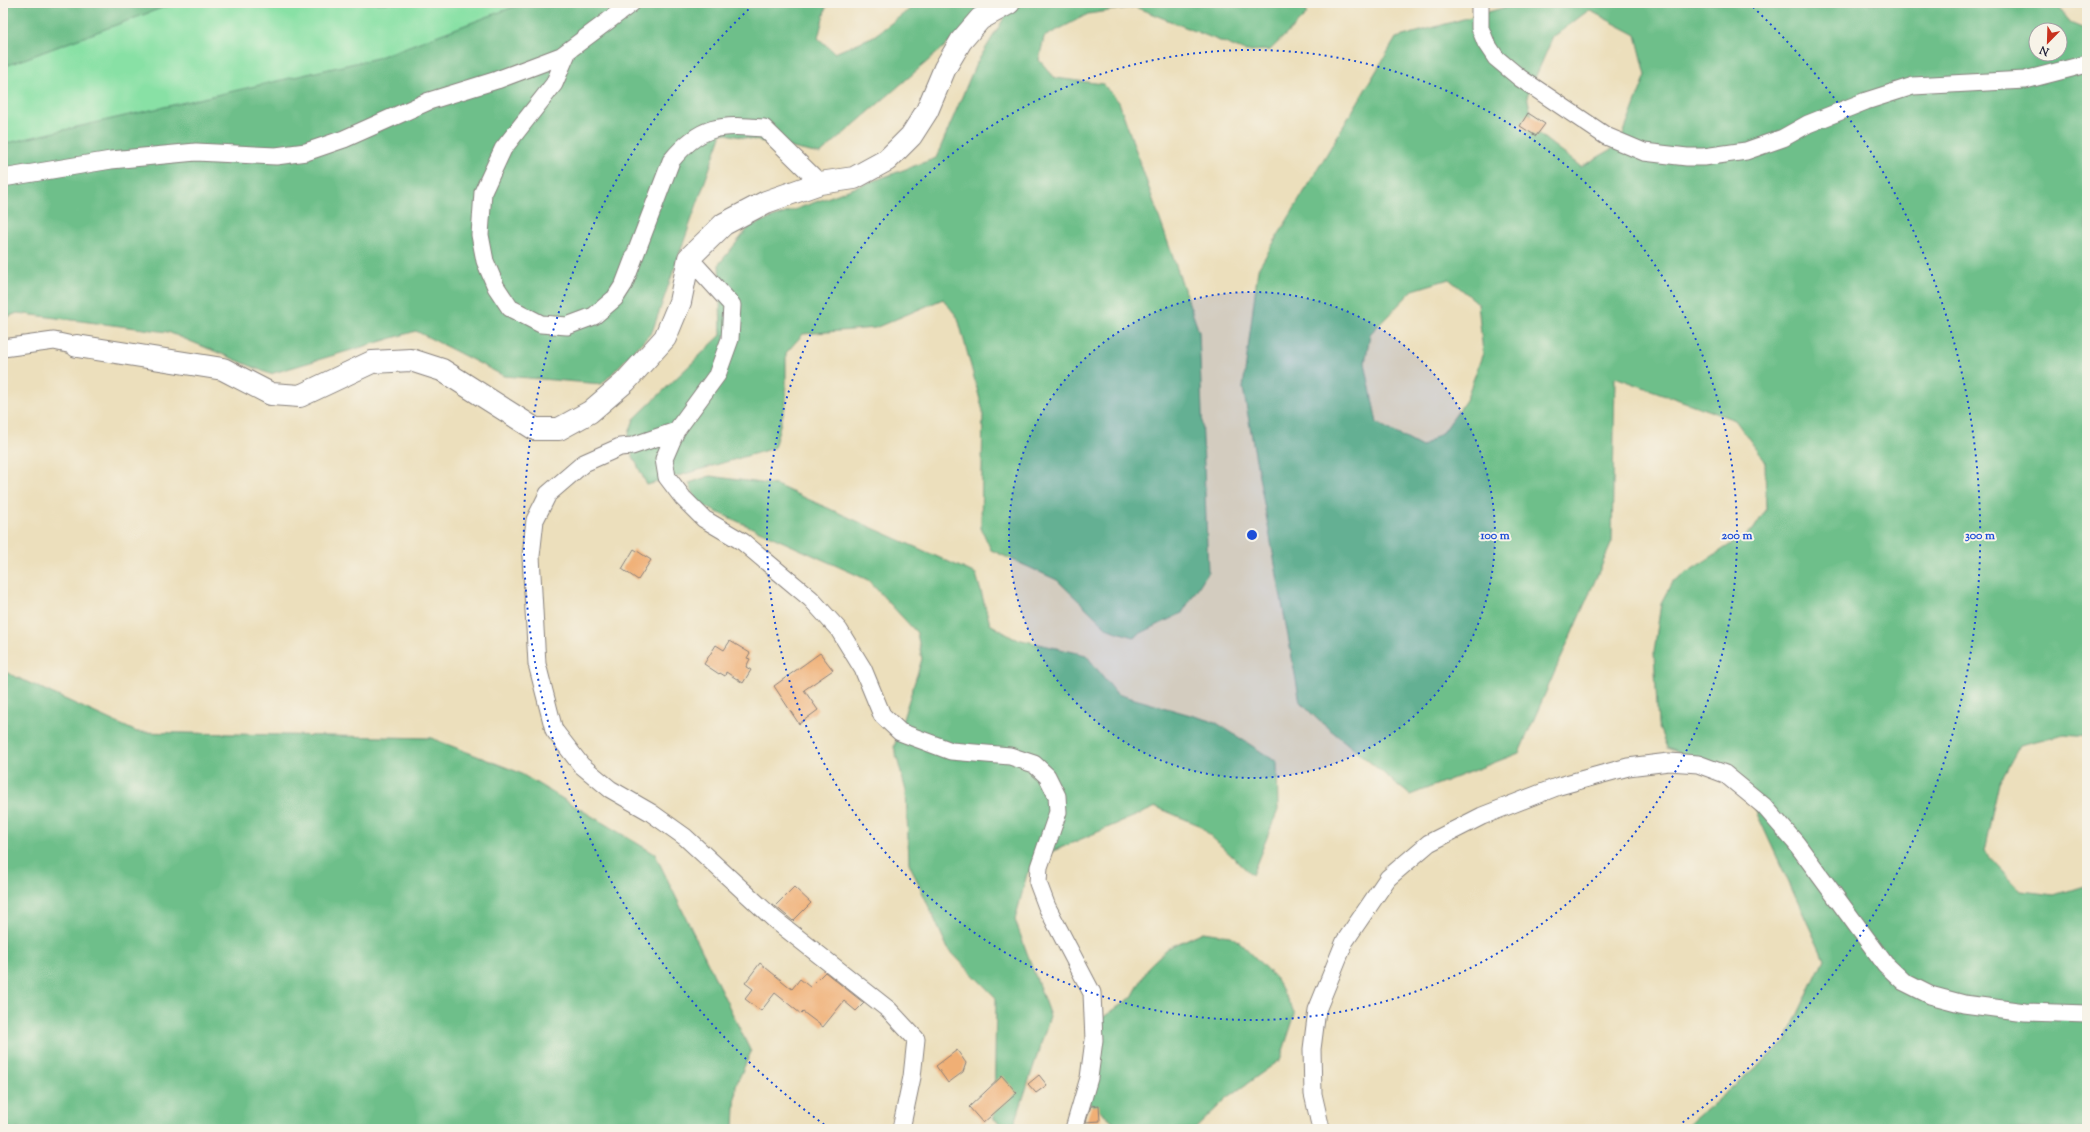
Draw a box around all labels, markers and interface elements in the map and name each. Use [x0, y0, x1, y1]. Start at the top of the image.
north arrow [2028, 22, 2068, 62]
text: N [2037, 41, 2053, 60]
text: 100 m [1479, 527, 1510, 545]
text: 200 m [1722, 527, 1752, 545]
text: 300 m [1965, 527, 1995, 545]
centre of rings [1245, 528, 1259, 542]

